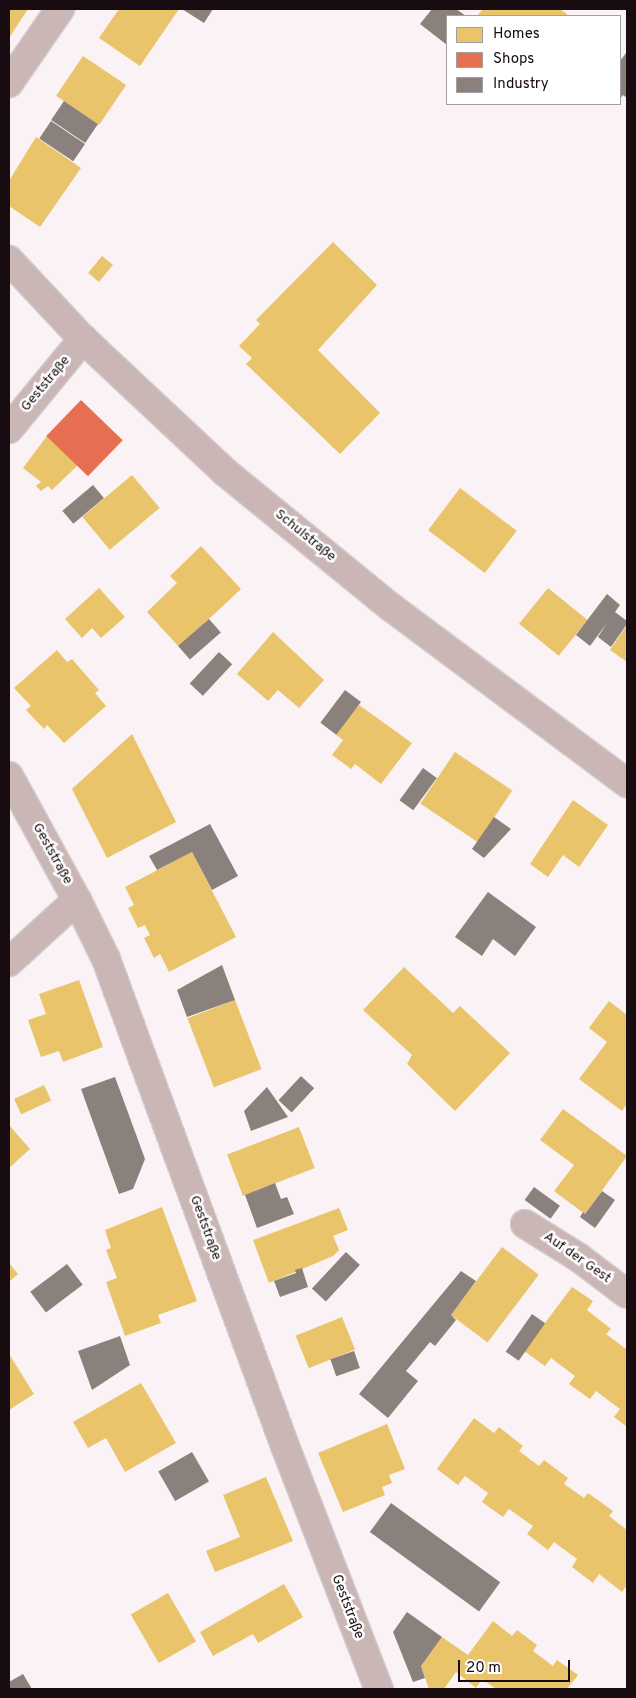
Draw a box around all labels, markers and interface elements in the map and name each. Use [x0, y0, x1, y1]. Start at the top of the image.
legend [446, 15, 621, 105]
text: Homes [493, 25, 540, 44]
text: Shops [493, 50, 534, 69]
text: Industry [493, 75, 549, 94]
street label: Geststraße [18, 353, 74, 415]
street label: Schulstraße [271, 506, 339, 566]
street label: Geststraße [28, 820, 76, 888]
street label: Geststraße [186, 1193, 224, 1263]
street label: Auf der Gest [540, 1229, 614, 1287]
street label: Geststraße [327, 1572, 367, 1642]
scale bar [461, 1650, 574, 1682]
text: 20 m [466, 1659, 501, 1678]

